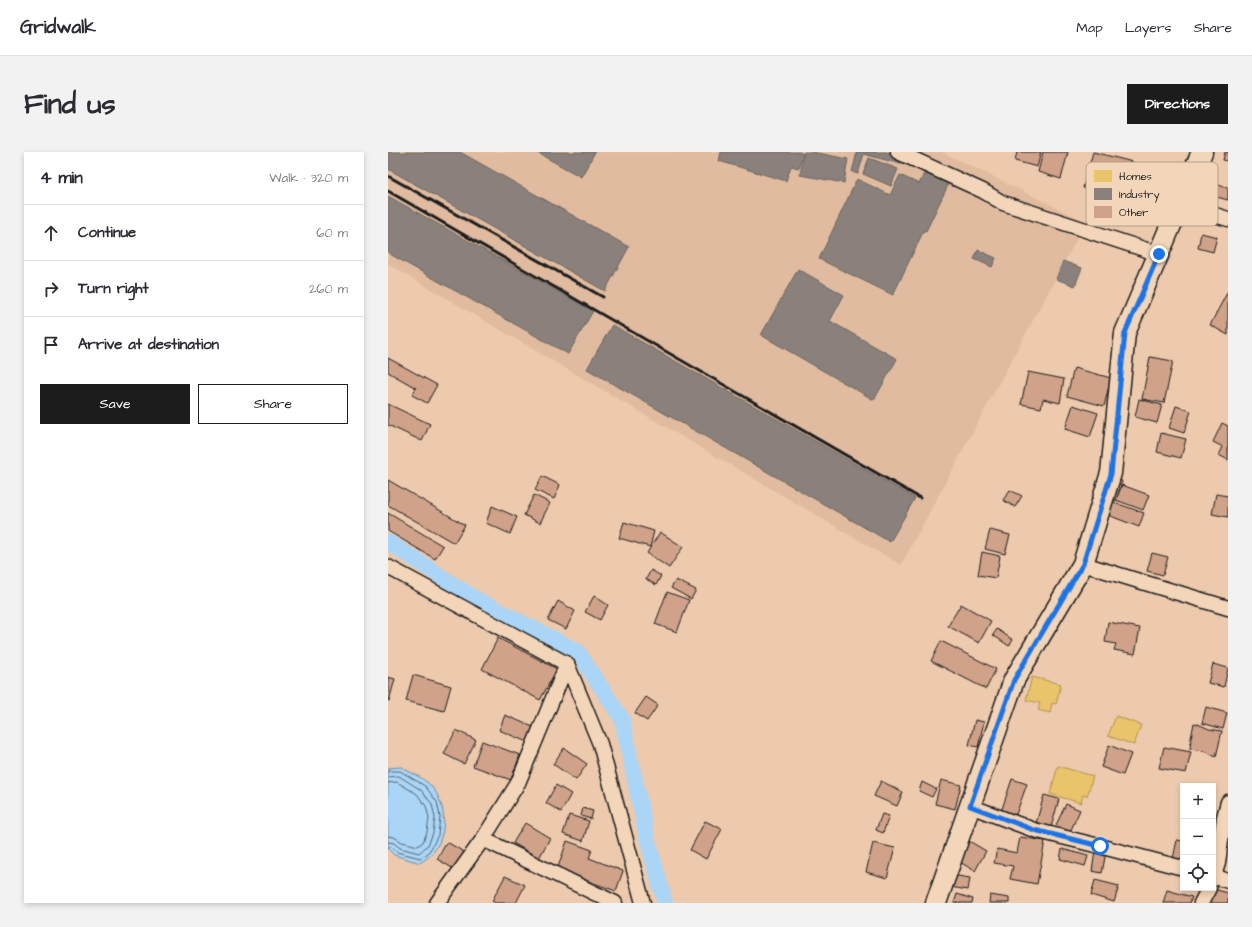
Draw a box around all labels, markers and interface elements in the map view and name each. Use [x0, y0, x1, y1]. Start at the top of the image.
text: Gridwalk [20, 14, 96, 41]
text: Map [1076, 18, 1103, 38]
text: Layers [1125, 18, 1172, 38]
text: Share [1194, 18, 1232, 38]
button: Directions [1127, 84, 1228, 124]
text: Find us [24, 85, 115, 124]
legend [1086, 162, 1218, 226]
text: 4 min [40, 166, 83, 190]
text: Walk · 320 m [269, 169, 348, 187]
text: Homes [1119, 169, 1152, 184]
text: Industry [1119, 187, 1159, 203]
text: Other [1119, 205, 1148, 220]
icon: ahead [40, 222, 62, 244]
text: Continue [78, 222, 136, 243]
text: 60 m [316, 224, 348, 242]
route end [1150, 245, 1168, 263]
icon: right [40, 278, 62, 300]
text: Turn right [78, 278, 149, 299]
text: 260 m [309, 280, 348, 298]
icon: arrive [40, 334, 62, 356]
text: Arrive at destination [78, 334, 219, 355]
button: Save [40, 384, 190, 424]
button: Share [198, 384, 348, 424]
map controls [1180, 783, 1216, 891]
button: + [1180, 783, 1216, 819]
button: − [1180, 819, 1216, 855]
route start [1091, 837, 1109, 855]
button: locate [1180, 855, 1216, 891]

